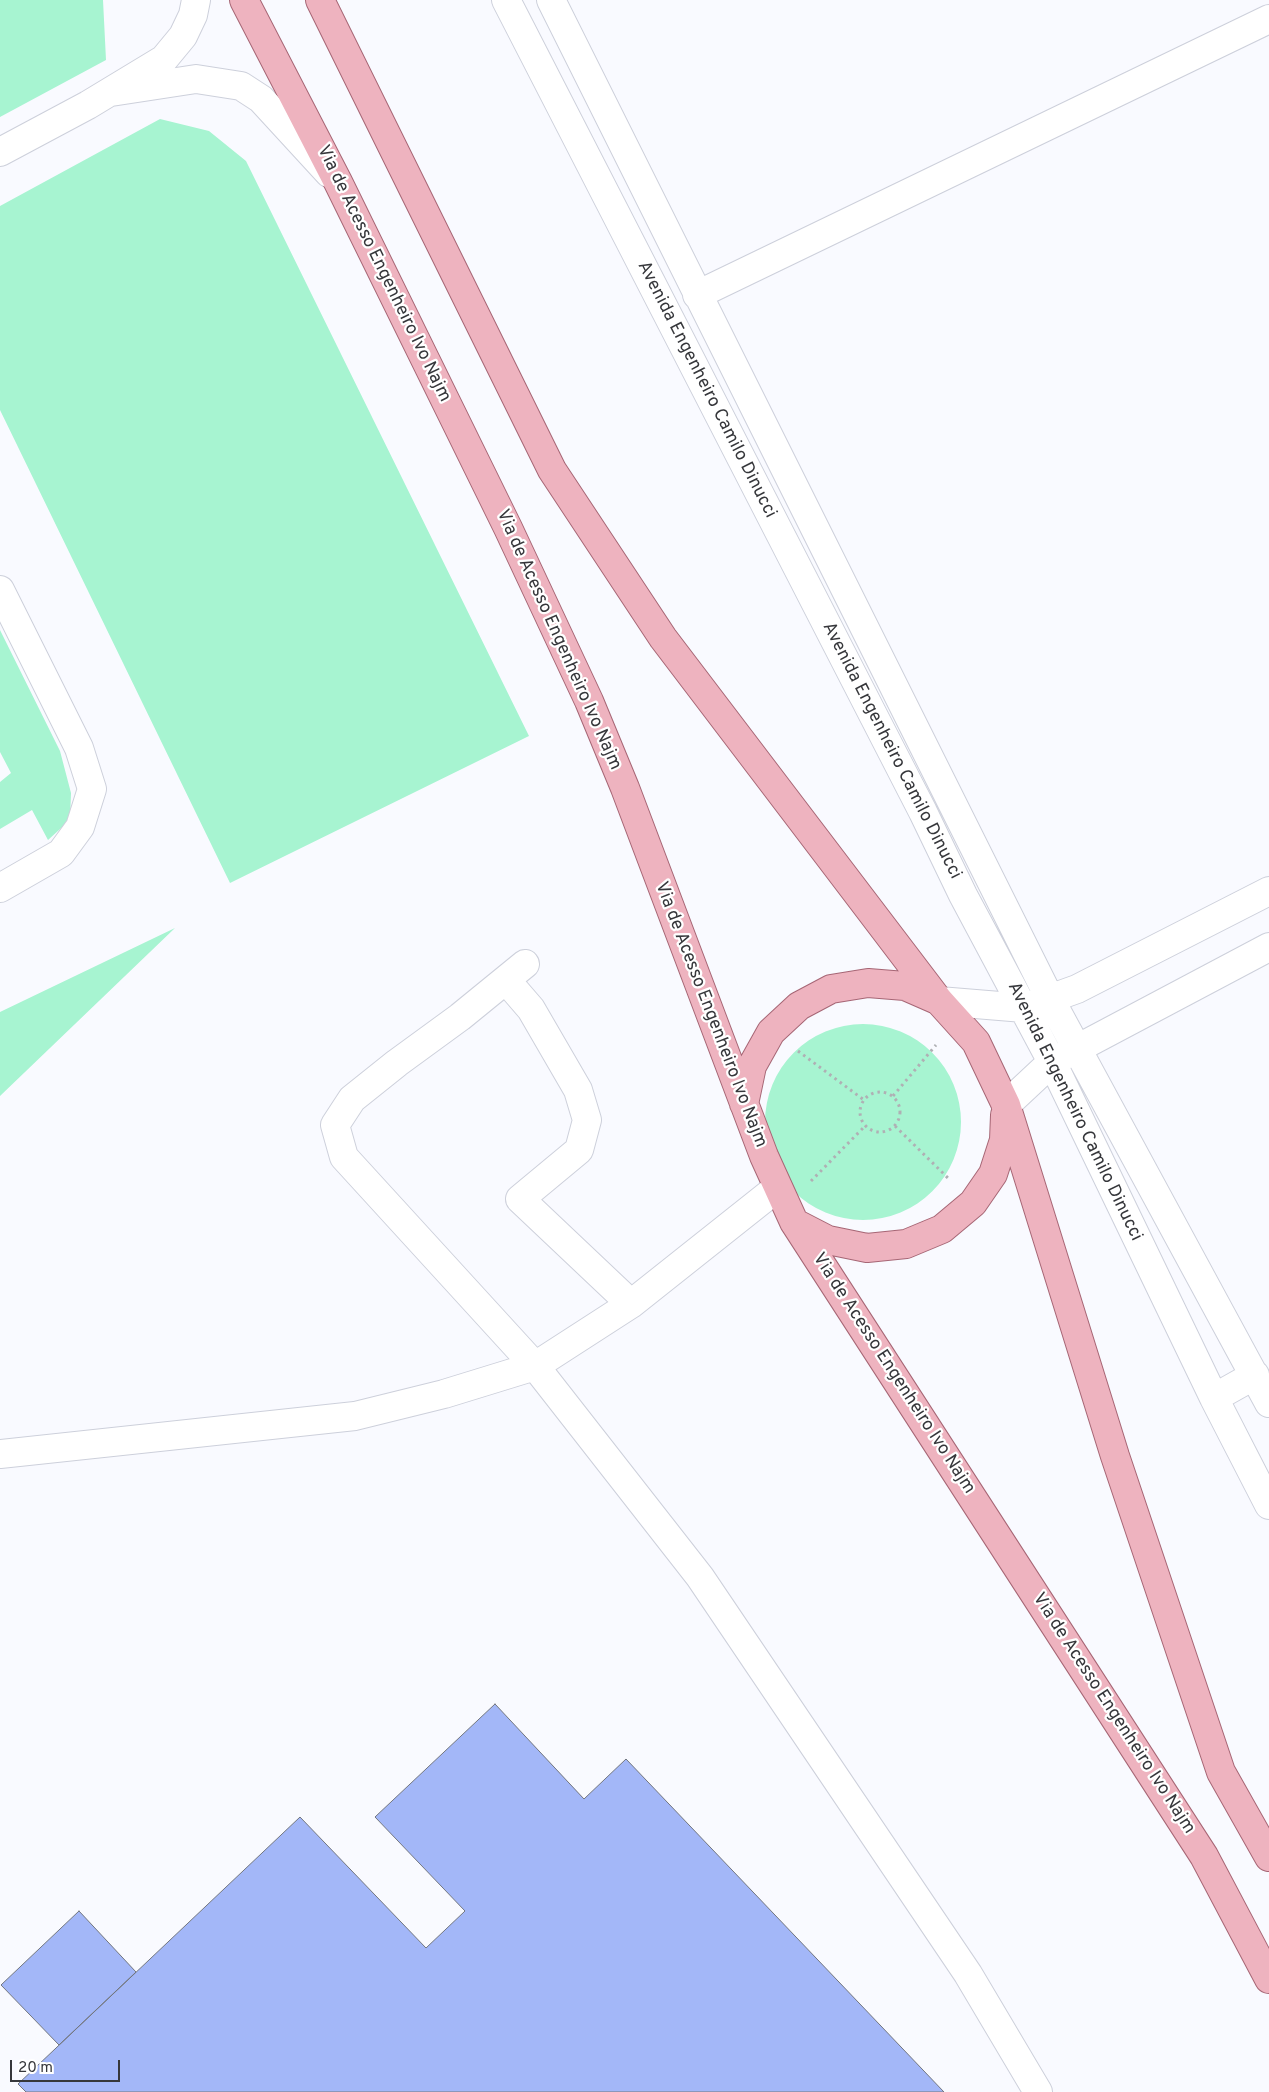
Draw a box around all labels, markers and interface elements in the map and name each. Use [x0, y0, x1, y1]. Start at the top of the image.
street label: Via de Acesso Engenheiro Ivo Najm [311, 142, 455, 406]
street label: Avenida Engenheiro Camilo Dinucci [632, 258, 780, 522]
street label: Via de Acesso Engenheiro Ivo Najm [491, 506, 625, 774]
street label: Avenida Engenheiro Camilo Dinucci [817, 619, 965, 883]
street label: Via de Acesso Engenheiro Ivo Najm [649, 879, 771, 1151]
street label: Avenida Engenheiro Camilo Dinucci [1002, 979, 1146, 1245]
street label: Via de Acesso Engenheiro Ivo Najm [807, 1250, 979, 1498]
street label: Via de Acesso Engenheiro Ivo Najm [1027, 1590, 1199, 1838]
scale bar [12, 2050, 122, 2082]
text: 20 m [18, 2059, 53, 2078]

